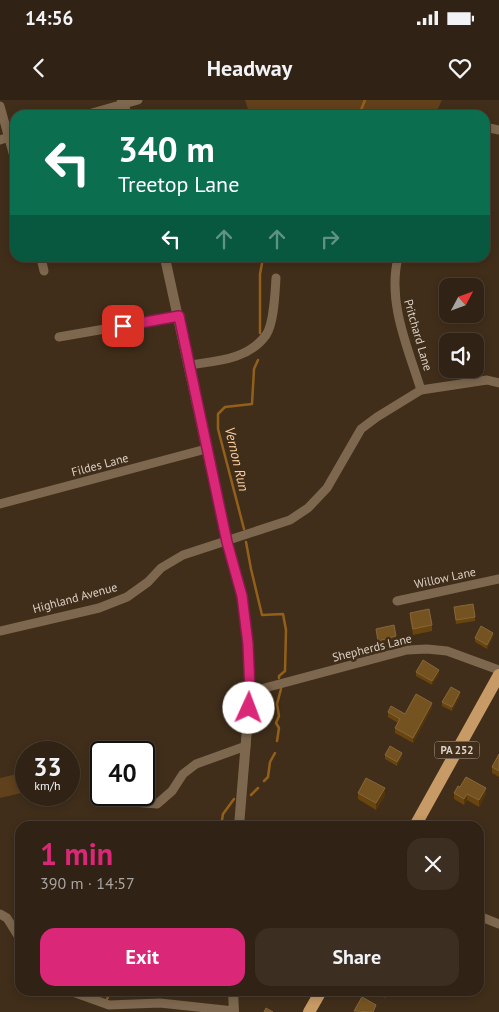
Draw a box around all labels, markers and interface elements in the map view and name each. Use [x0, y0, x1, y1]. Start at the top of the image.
text: 14:56 [25, 6, 73, 30]
icon: back [25, 54, 53, 82]
text: Headway [207, 54, 292, 82]
icon: heart [446, 54, 474, 82]
text: 340 m [118, 126, 215, 172]
icon: left [35, 130, 100, 195]
text: Treetop Lane [118, 170, 239, 198]
icon: left [157, 225, 185, 253]
icon: ahead [210, 225, 238, 253]
icon: ahead [263, 225, 291, 253]
icon: right [316, 225, 344, 253]
north arrow [439, 278, 484, 322]
map controls [439, 278, 484, 378]
street label: Pritchard Lane [401, 297, 436, 372]
pin [102, 305, 144, 347]
icon: arrive [109, 312, 137, 340]
button: sound [439, 333, 484, 378]
water label: Vernon Run [221, 425, 253, 493]
street label: Fildes Lane [70, 450, 130, 479]
street label: Willow Lane [413, 564, 477, 591]
street label: Highland Avenue [31, 579, 119, 616]
street label: Shepherds Lane [330, 630, 413, 665]
position arrow [222, 681, 274, 733]
speed limit sign: 40 [90, 741, 155, 806]
road number: PA 252 [434, 742, 480, 758]
text: 33 [33, 751, 62, 783]
text: km/h [34, 778, 61, 793]
text: 1 min [40, 834, 113, 873]
button: close [407, 838, 459, 890]
text: 390 m · 14:57 [40, 873, 135, 893]
button: Exit [40, 928, 245, 986]
button: Share [255, 928, 459, 986]

